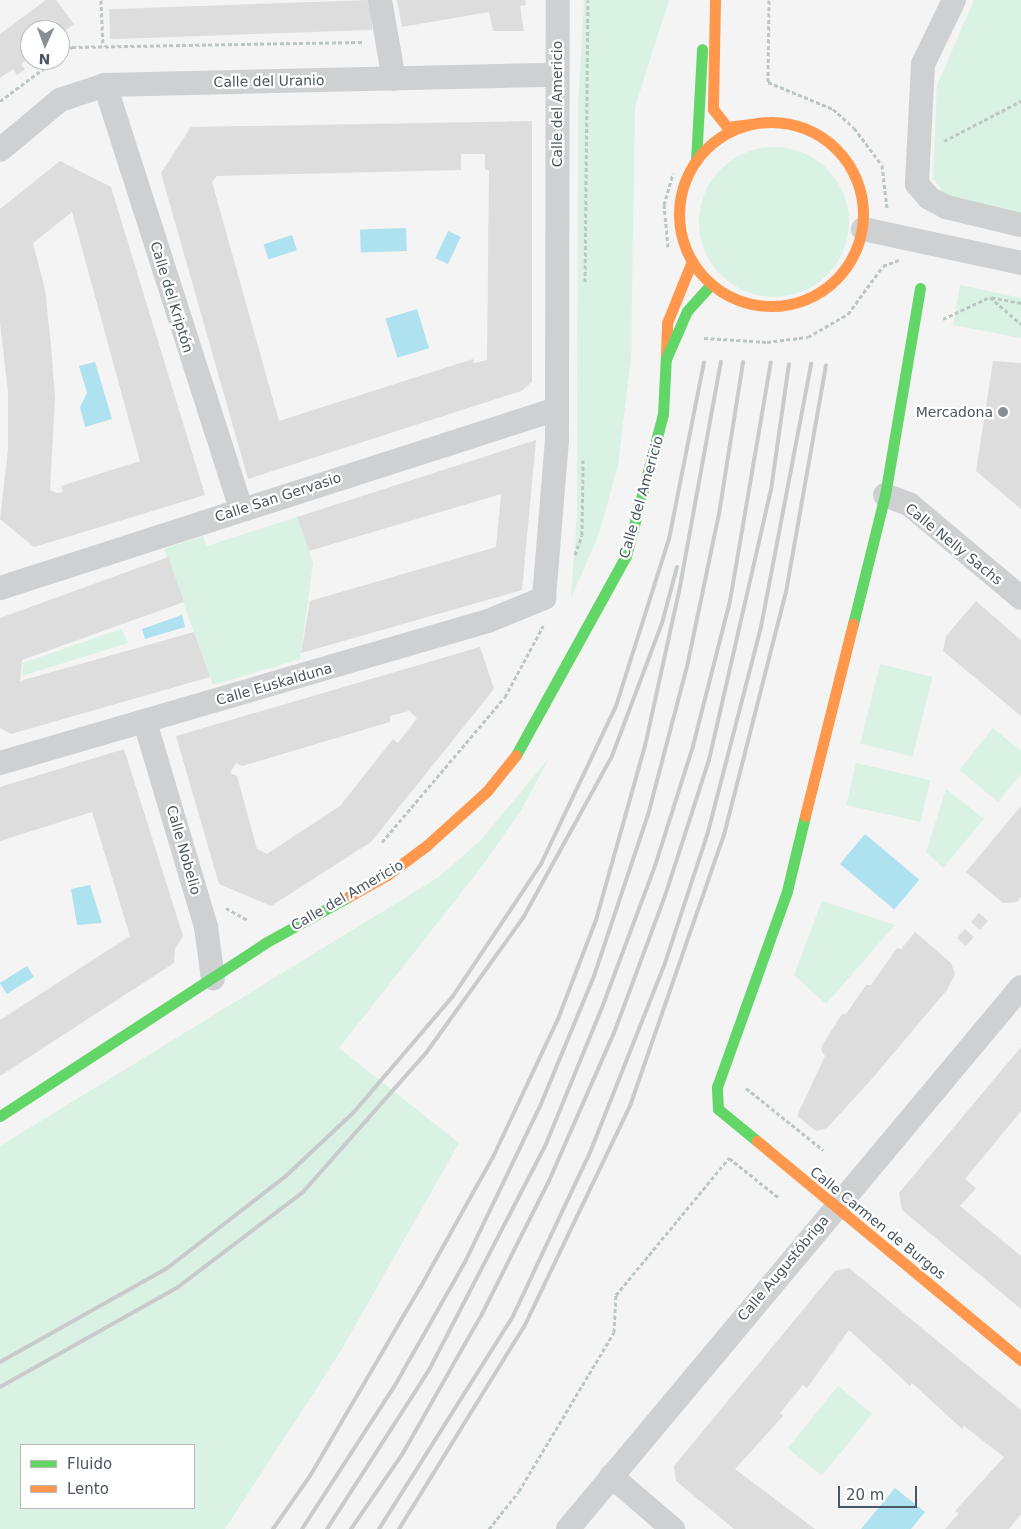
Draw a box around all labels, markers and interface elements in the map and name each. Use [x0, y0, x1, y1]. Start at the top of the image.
north arrow [20, 20, 70, 70]
street label: Calle del Americio [549, 41, 565, 167]
text: N [38, 51, 51, 67]
street label: Calle del Uranio [213, 72, 325, 90]
street label: Calle del Kriptón [147, 239, 197, 355]
place label: Mercadona [916, 404, 993, 420]
marker: Mercadona [997, 406, 1009, 418]
street label: Calle del Americio [615, 434, 667, 560]
street label: Calle San Gervasio [213, 469, 343, 525]
street label: Calle Nelly Sachs [902, 500, 1006, 588]
street label: Calle Euskalduna [214, 659, 334, 709]
street label: Calle Nobelio [163, 803, 205, 897]
street label: Calle del Americio [288, 856, 406, 934]
street label: Calle Carmen de Burgos [807, 1163, 949, 1283]
street label: Calle Augustóbriga [734, 1212, 832, 1324]
legend [20, 1444, 195, 1509]
text: Fluido [67, 1455, 112, 1473]
scale bar [841, 1476, 920, 1508]
text: Lento [67, 1480, 109, 1498]
text: 20 m [846, 1486, 884, 1504]

